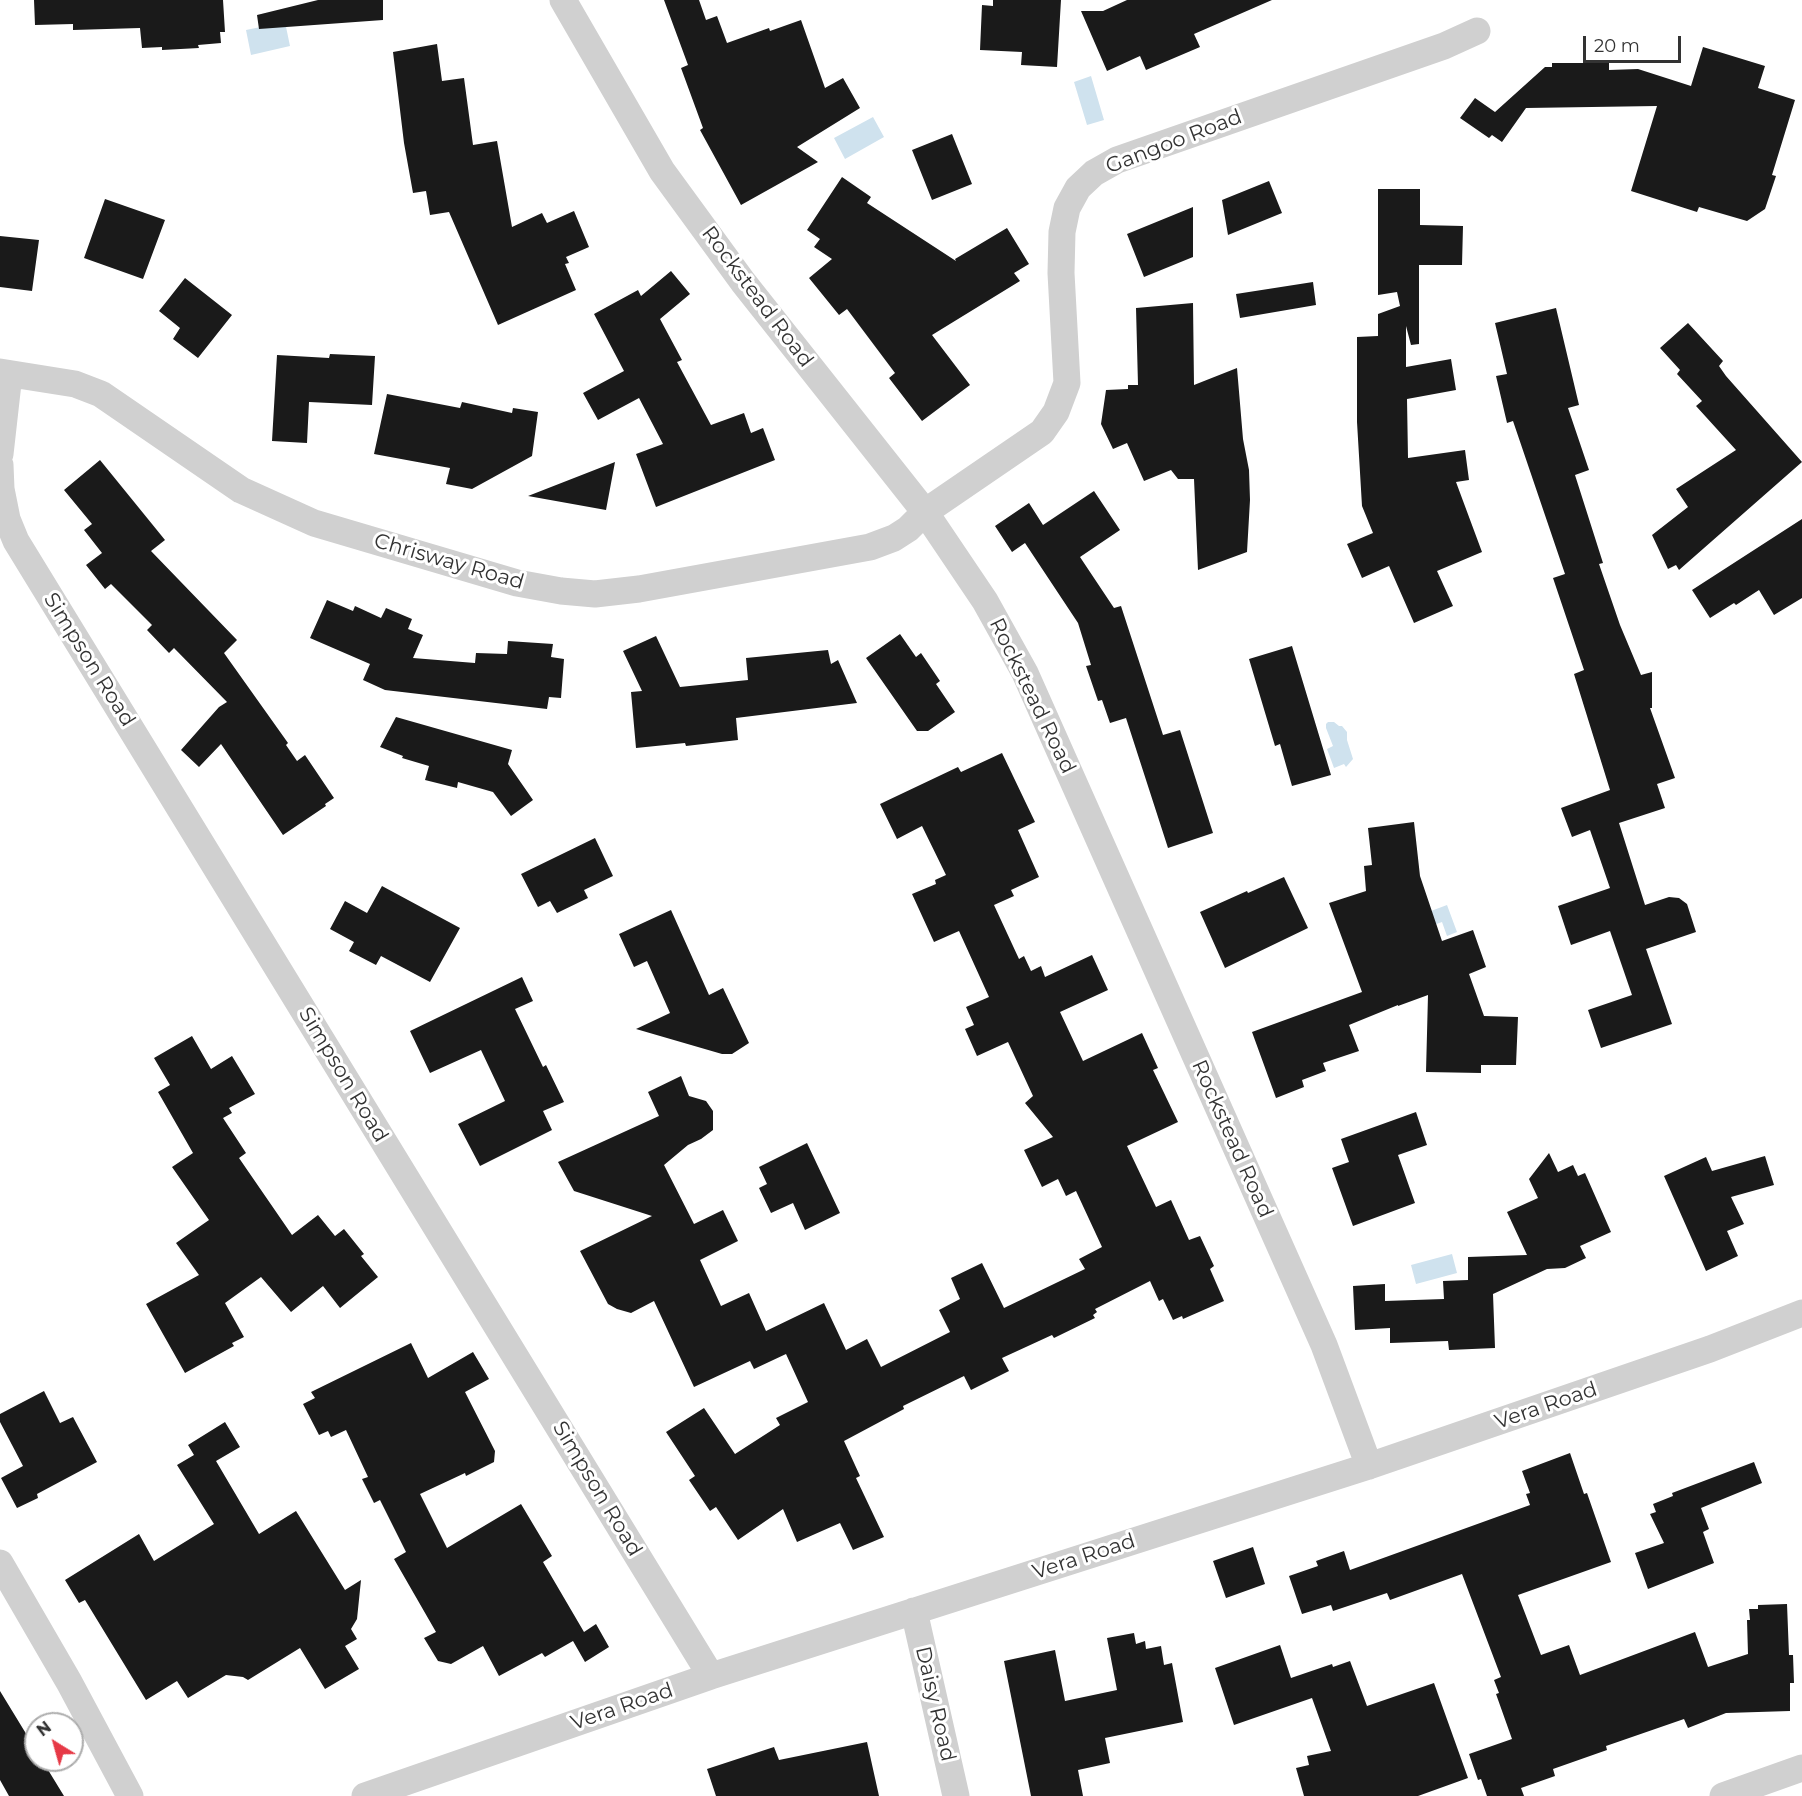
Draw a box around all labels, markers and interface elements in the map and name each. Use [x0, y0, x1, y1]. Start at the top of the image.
scale bar [1586, 24, 1684, 62]
text: 20 m [1594, 35, 1640, 57]
street label: Gangoo Road [1102, 104, 1246, 180]
street label: Rockstead Road [696, 222, 818, 372]
street label: Chrisway Road [371, 529, 527, 595]
street label: Simpson Road [38, 588, 140, 732]
street label: Rockstead Road [983, 614, 1081, 778]
street label: Simpson Road [293, 1003, 393, 1147]
street label: Rockstead Road [1186, 1056, 1278, 1222]
street label: Vera Road [1492, 1377, 1600, 1435]
street label: Simpson Road [547, 1417, 647, 1561]
street label: Vera Road [1029, 1529, 1139, 1585]
street label: Daisy Road [910, 1644, 960, 1764]
street label: Vera Road [568, 1678, 676, 1736]
north arrow [24, 1712, 84, 1772]
text: N [33, 1717, 55, 1740]

